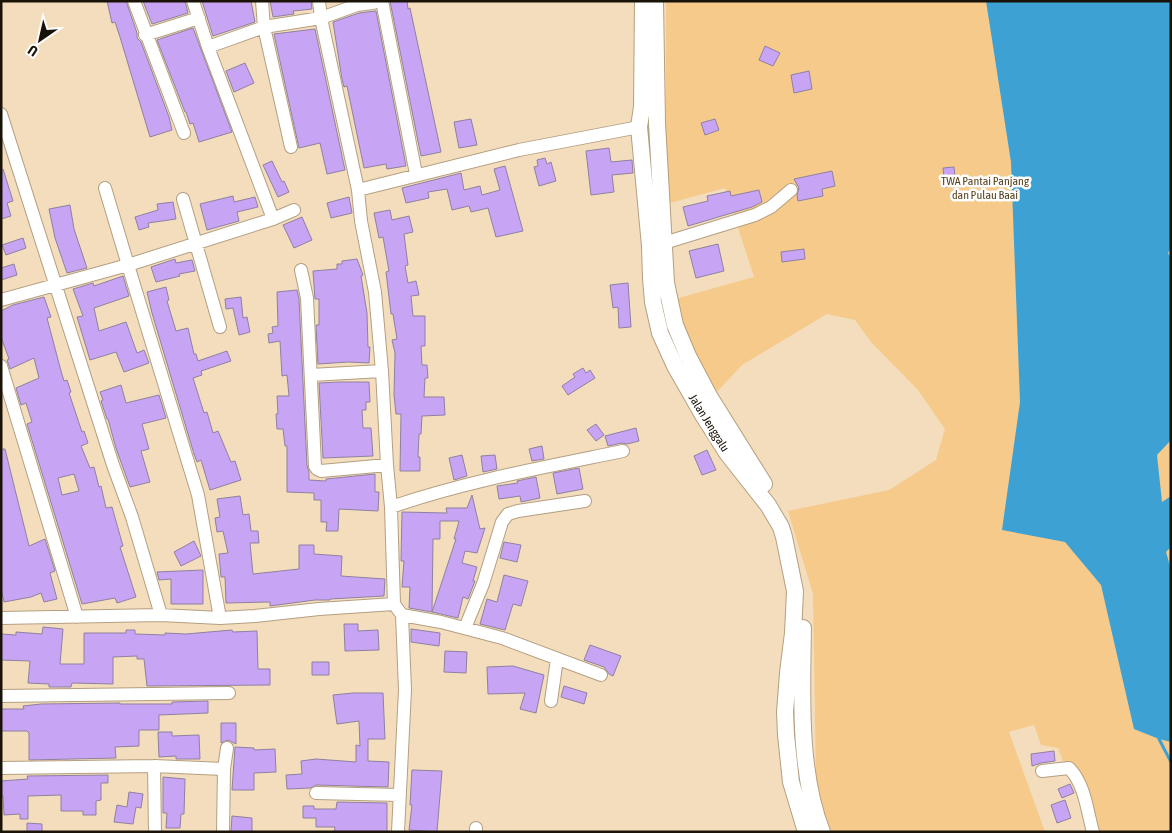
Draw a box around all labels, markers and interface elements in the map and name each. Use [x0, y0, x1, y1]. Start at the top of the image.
north arrow [15, 15, 65, 65]
text: U [25, 42, 41, 60]
park label: TWA Pantai Panjang dan Pulau Baai [941, 174, 1030, 202]
street label: Jalan Jenggalu [686, 392, 732, 455]

